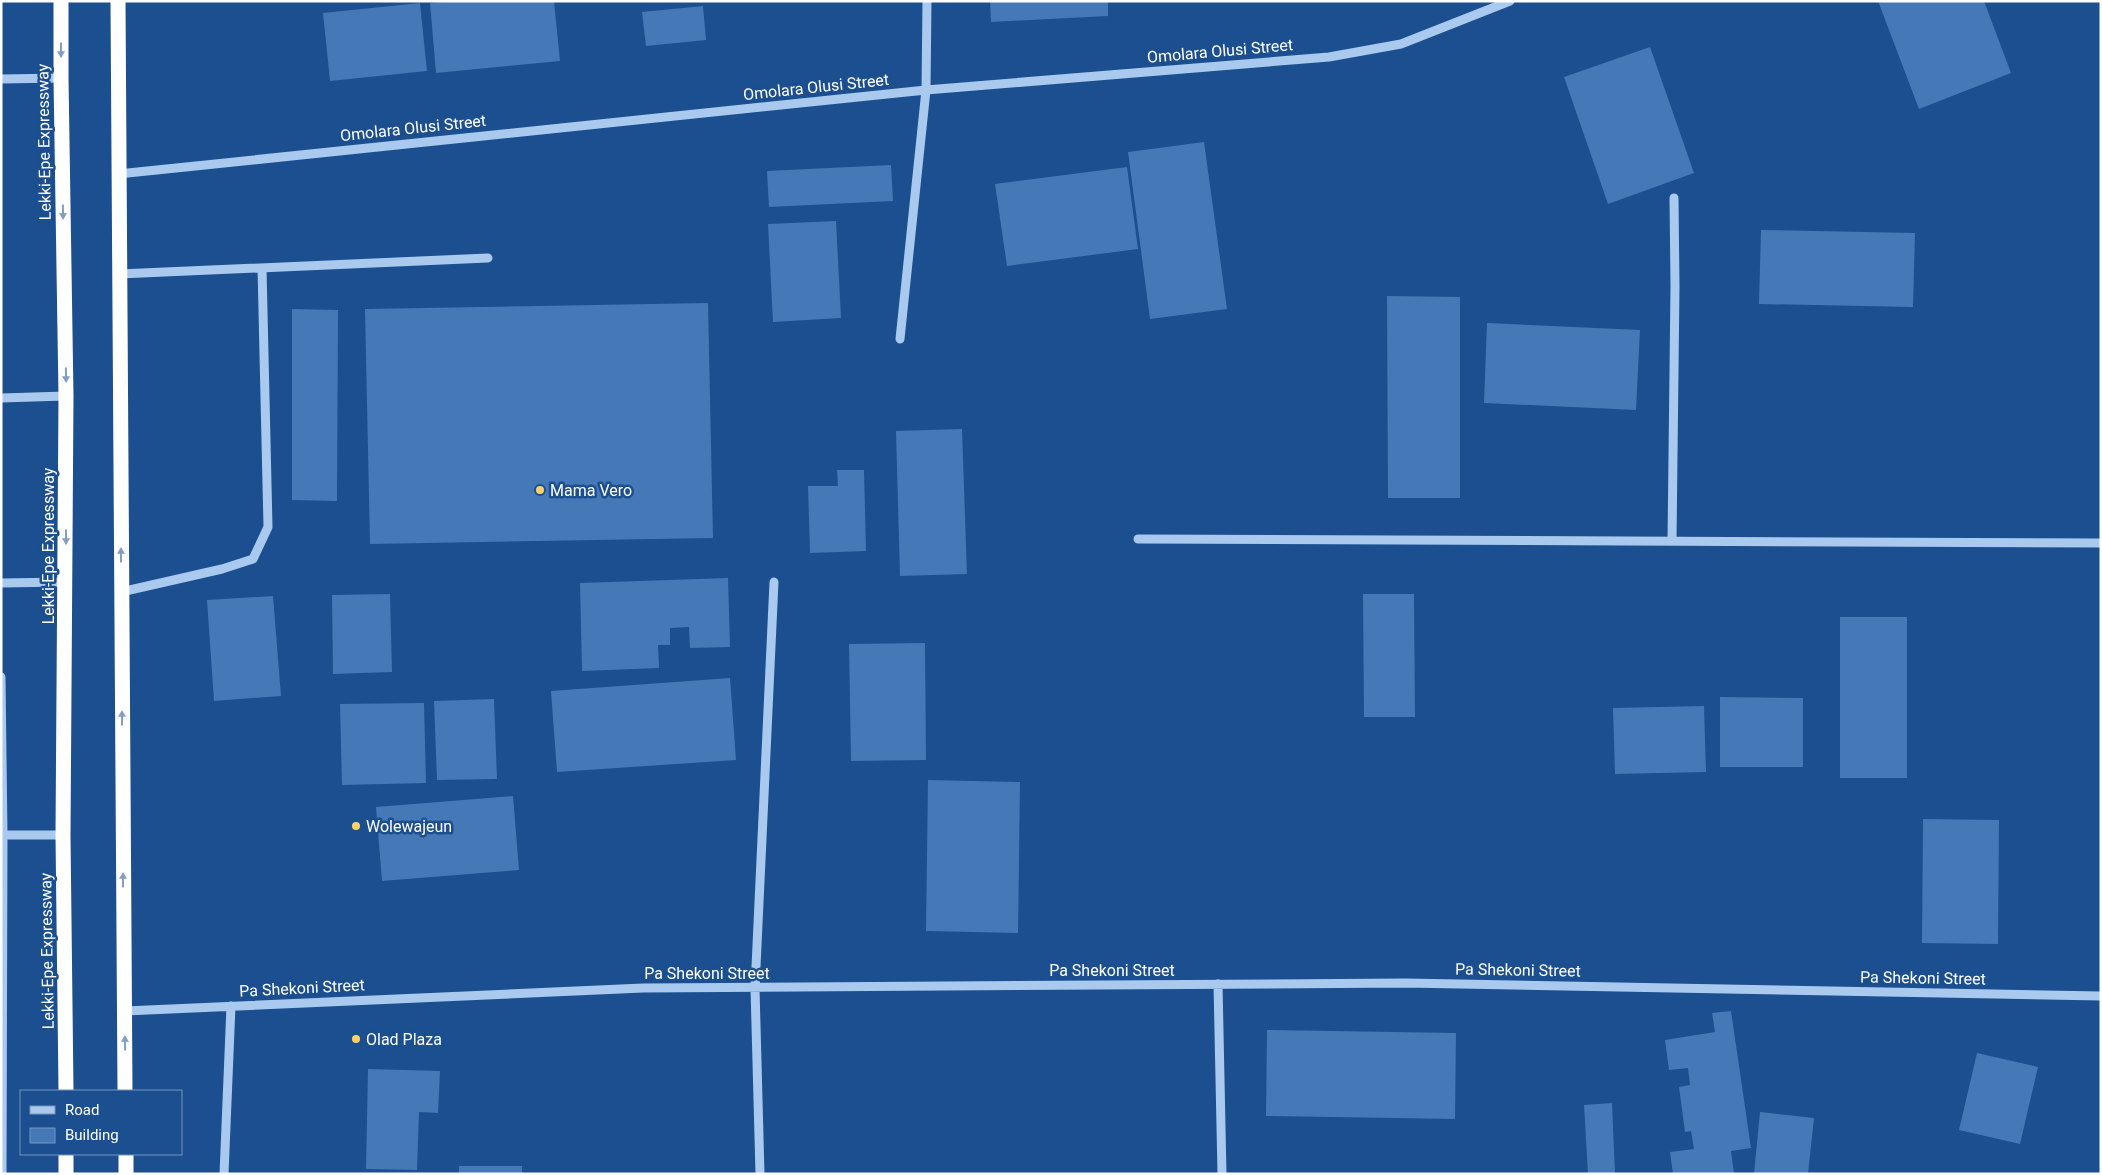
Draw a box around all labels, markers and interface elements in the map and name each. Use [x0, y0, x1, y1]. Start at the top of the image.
street label: Omolara Olusi Street [1146, 35, 1294, 67]
one-way arrow [57, 42, 65, 58]
street label: Lekki-Epe Expressway [33, 63, 55, 220]
street label: Omolara Olusi Street [742, 70, 890, 104]
street label: Omolara Olusi Street [339, 111, 487, 145]
one-way arrow [59, 205, 67, 221]
one-way arrow [62, 367, 70, 383]
street label: Lekki-Epe Expressway [39, 467, 58, 624]
place label: Mama Vero [550, 481, 632, 500]
marker: Mama Vero [534, 484, 546, 496]
one-way arrow [62, 530, 70, 546]
one-way arrow [117, 547, 125, 563]
one-way arrow [118, 709, 126, 725]
place label: Wolewajeun [366, 817, 452, 836]
marker: Wolewajeun [350, 820, 362, 832]
street label: Lekki-Epe Expressway [36, 872, 58, 1029]
one-way arrow [119, 872, 127, 888]
street label: Pa Shekoni Street [1455, 959, 1581, 981]
street label: Pa Shekoni Street [1049, 961, 1175, 980]
street label: Pa Shekoni Street [644, 964, 770, 983]
street label: Pa Shekoni Street [1860, 967, 1986, 989]
street label: Pa Shekoni Street [239, 975, 365, 1001]
place label: Olad Plaza [366, 1030, 442, 1049]
marker: Olad Plaza [350, 1033, 362, 1045]
one-way arrow [121, 1034, 129, 1050]
legend [20, 1090, 182, 1155]
text: Road [65, 1101, 99, 1119]
text: Building [65, 1126, 119, 1144]

